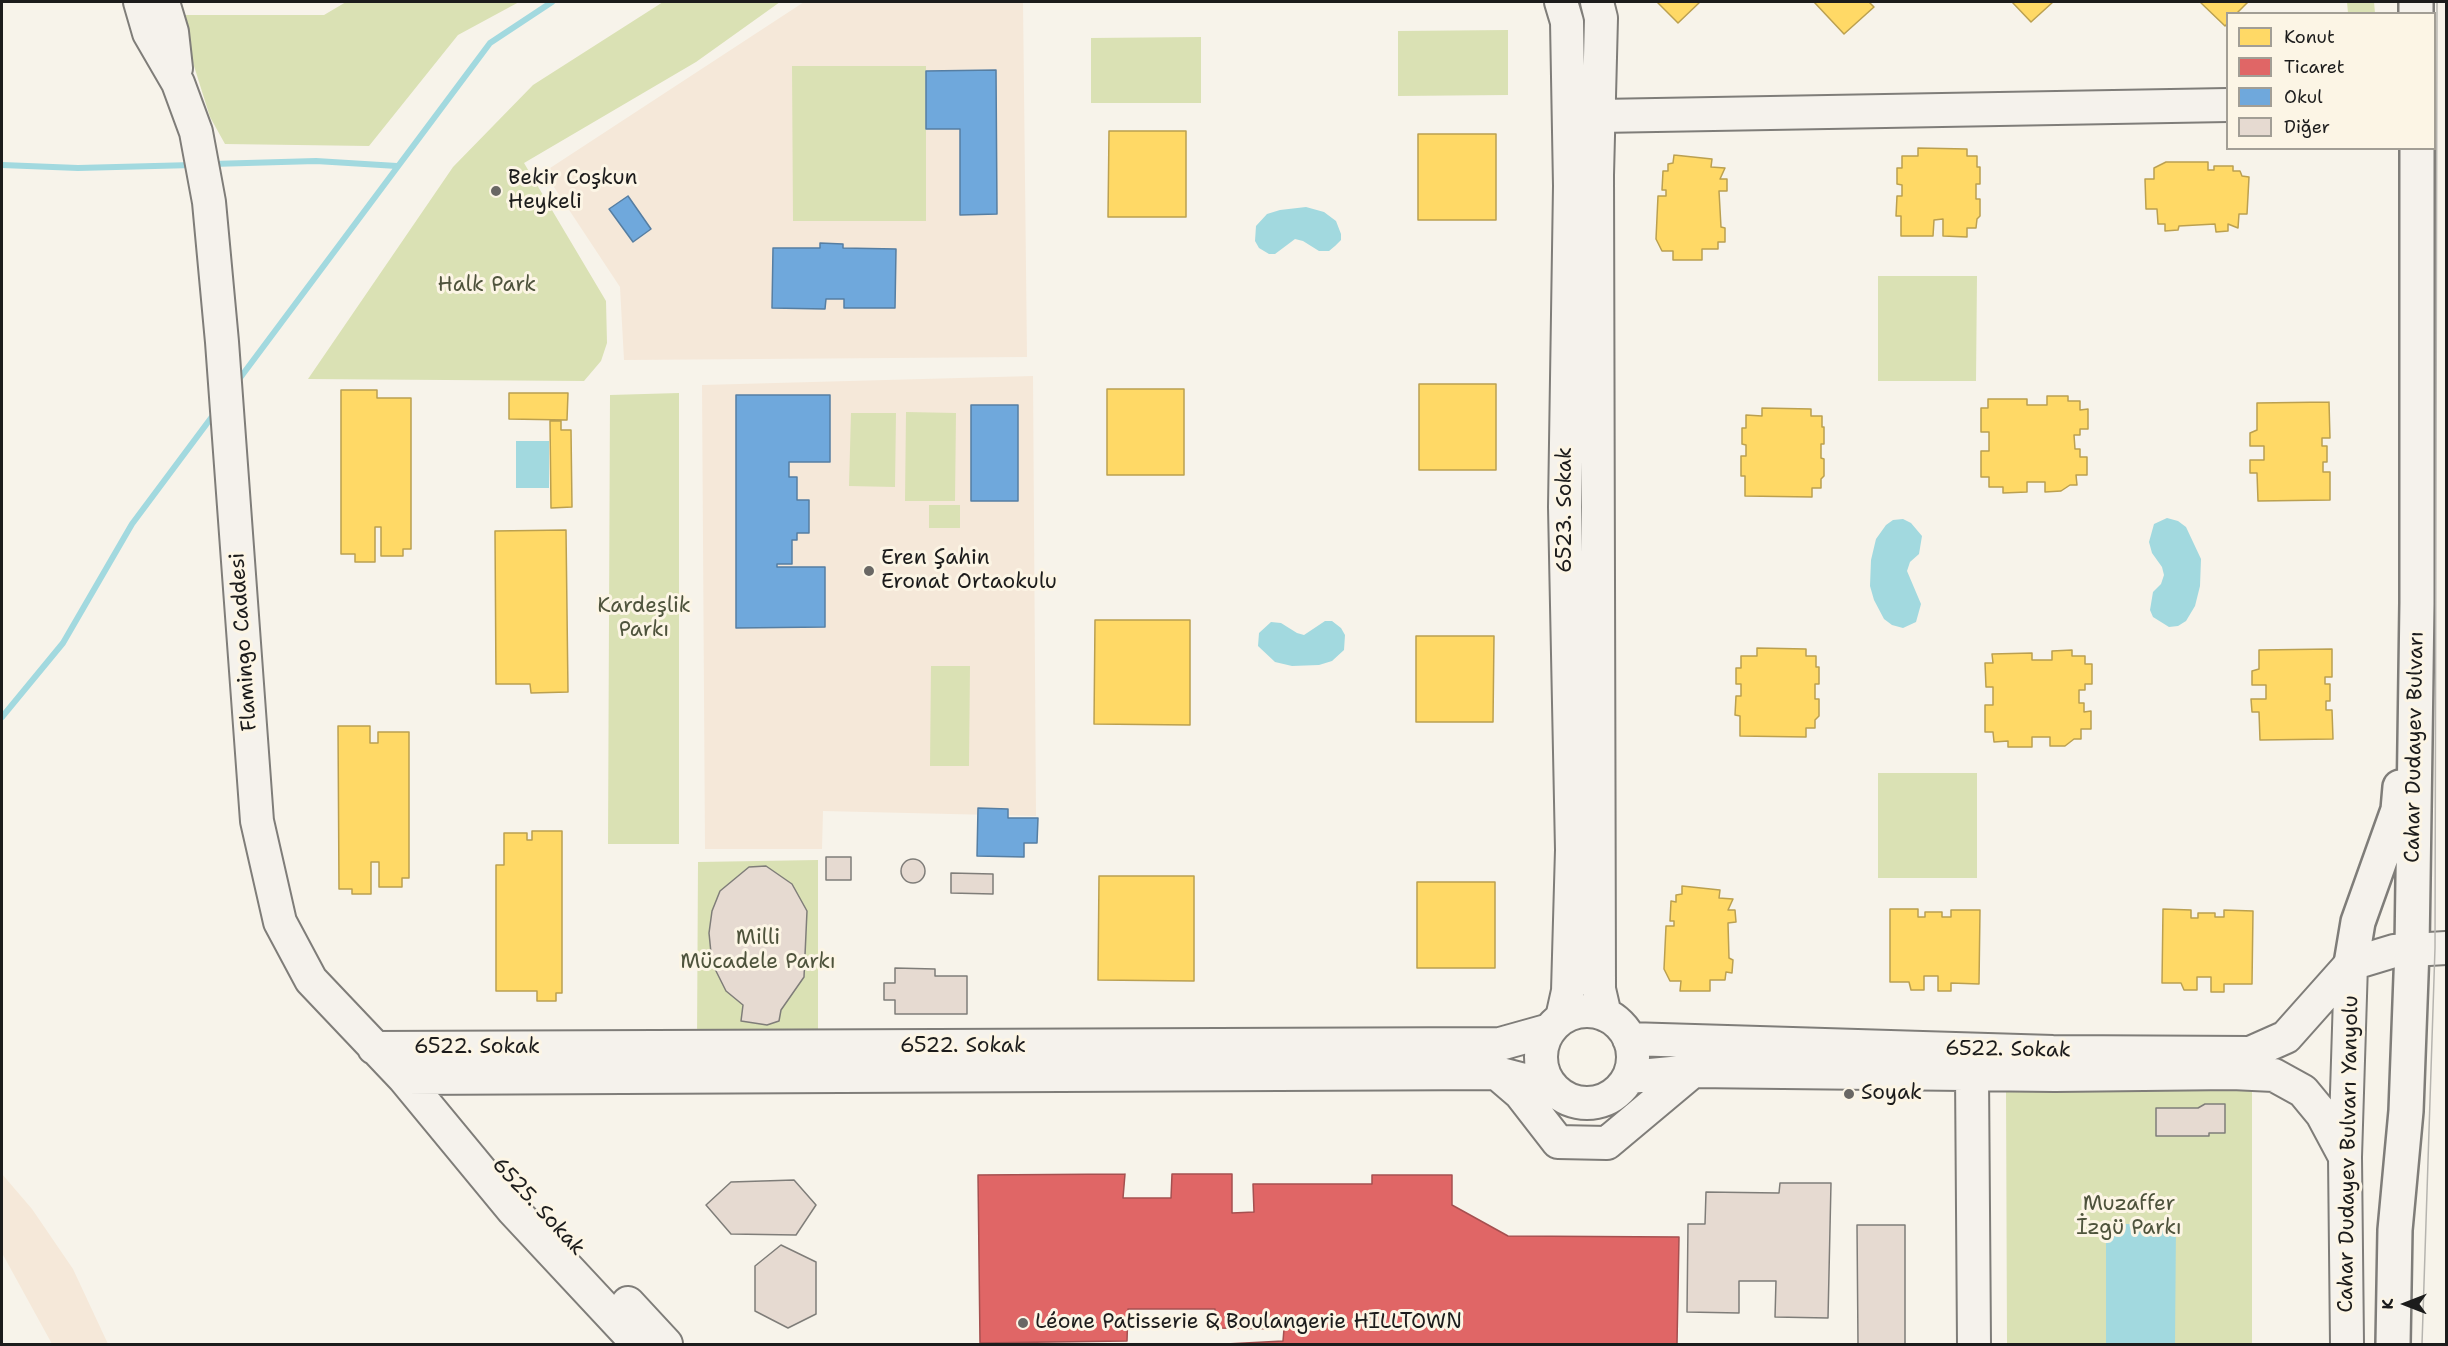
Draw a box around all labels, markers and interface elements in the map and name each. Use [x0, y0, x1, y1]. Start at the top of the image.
legend [2226, 12, 2436, 150]
text: Konut [2284, 25, 2335, 49]
text: Ticaret [2284, 55, 2345, 79]
text: Okul [2284, 85, 2323, 109]
text: Diğer [2284, 115, 2330, 139]
place label: Bekir Coşkun Heykeli [508, 166, 637, 216]
marker: Bekir Coşkun Heykeli [489, 184, 503, 198]
park label: Halk Park [438, 273, 536, 299]
street label: 6523. Sokak [1553, 447, 1579, 573]
place label: Eren Şahin Eronat Ortaokulu [881, 546, 1057, 596]
street label: Flamingo Caddesi [225, 552, 263, 732]
marker: Eren Şahin Eronat Ortaokulu [862, 564, 876, 578]
park label: Kardeşlik Parkı [597, 594, 691, 644]
street label: Cahar Dudayev Bulvarı [2400, 631, 2430, 863]
park label: Milli Mücadele Parkı [680, 926, 836, 976]
street label: Cahar Dudayev Bulvarı Yanyolu [2334, 995, 2364, 1313]
street label: 6522. Sokak [900, 1034, 1026, 1060]
street label: 6522. Sokak [414, 1035, 540, 1061]
street label: 6522. Sokak [1945, 1036, 2071, 1064]
place label: Soyak [1861, 1081, 1922, 1107]
marker: Soyak [1842, 1087, 1856, 1101]
street label: 6525. Sokak [486, 1153, 590, 1261]
park label: Muzaffer İzgü Parkı [2076, 1192, 2182, 1242]
north arrow [2376, 1274, 2436, 1334]
text: K [2377, 1299, 2398, 1309]
place label: Léone Patisserie & Boulangerie HILLTOWN [1035, 1310, 1462, 1336]
marker: Léone Patisserie & Boulangerie HILLTOWN [1016, 1316, 1030, 1330]

